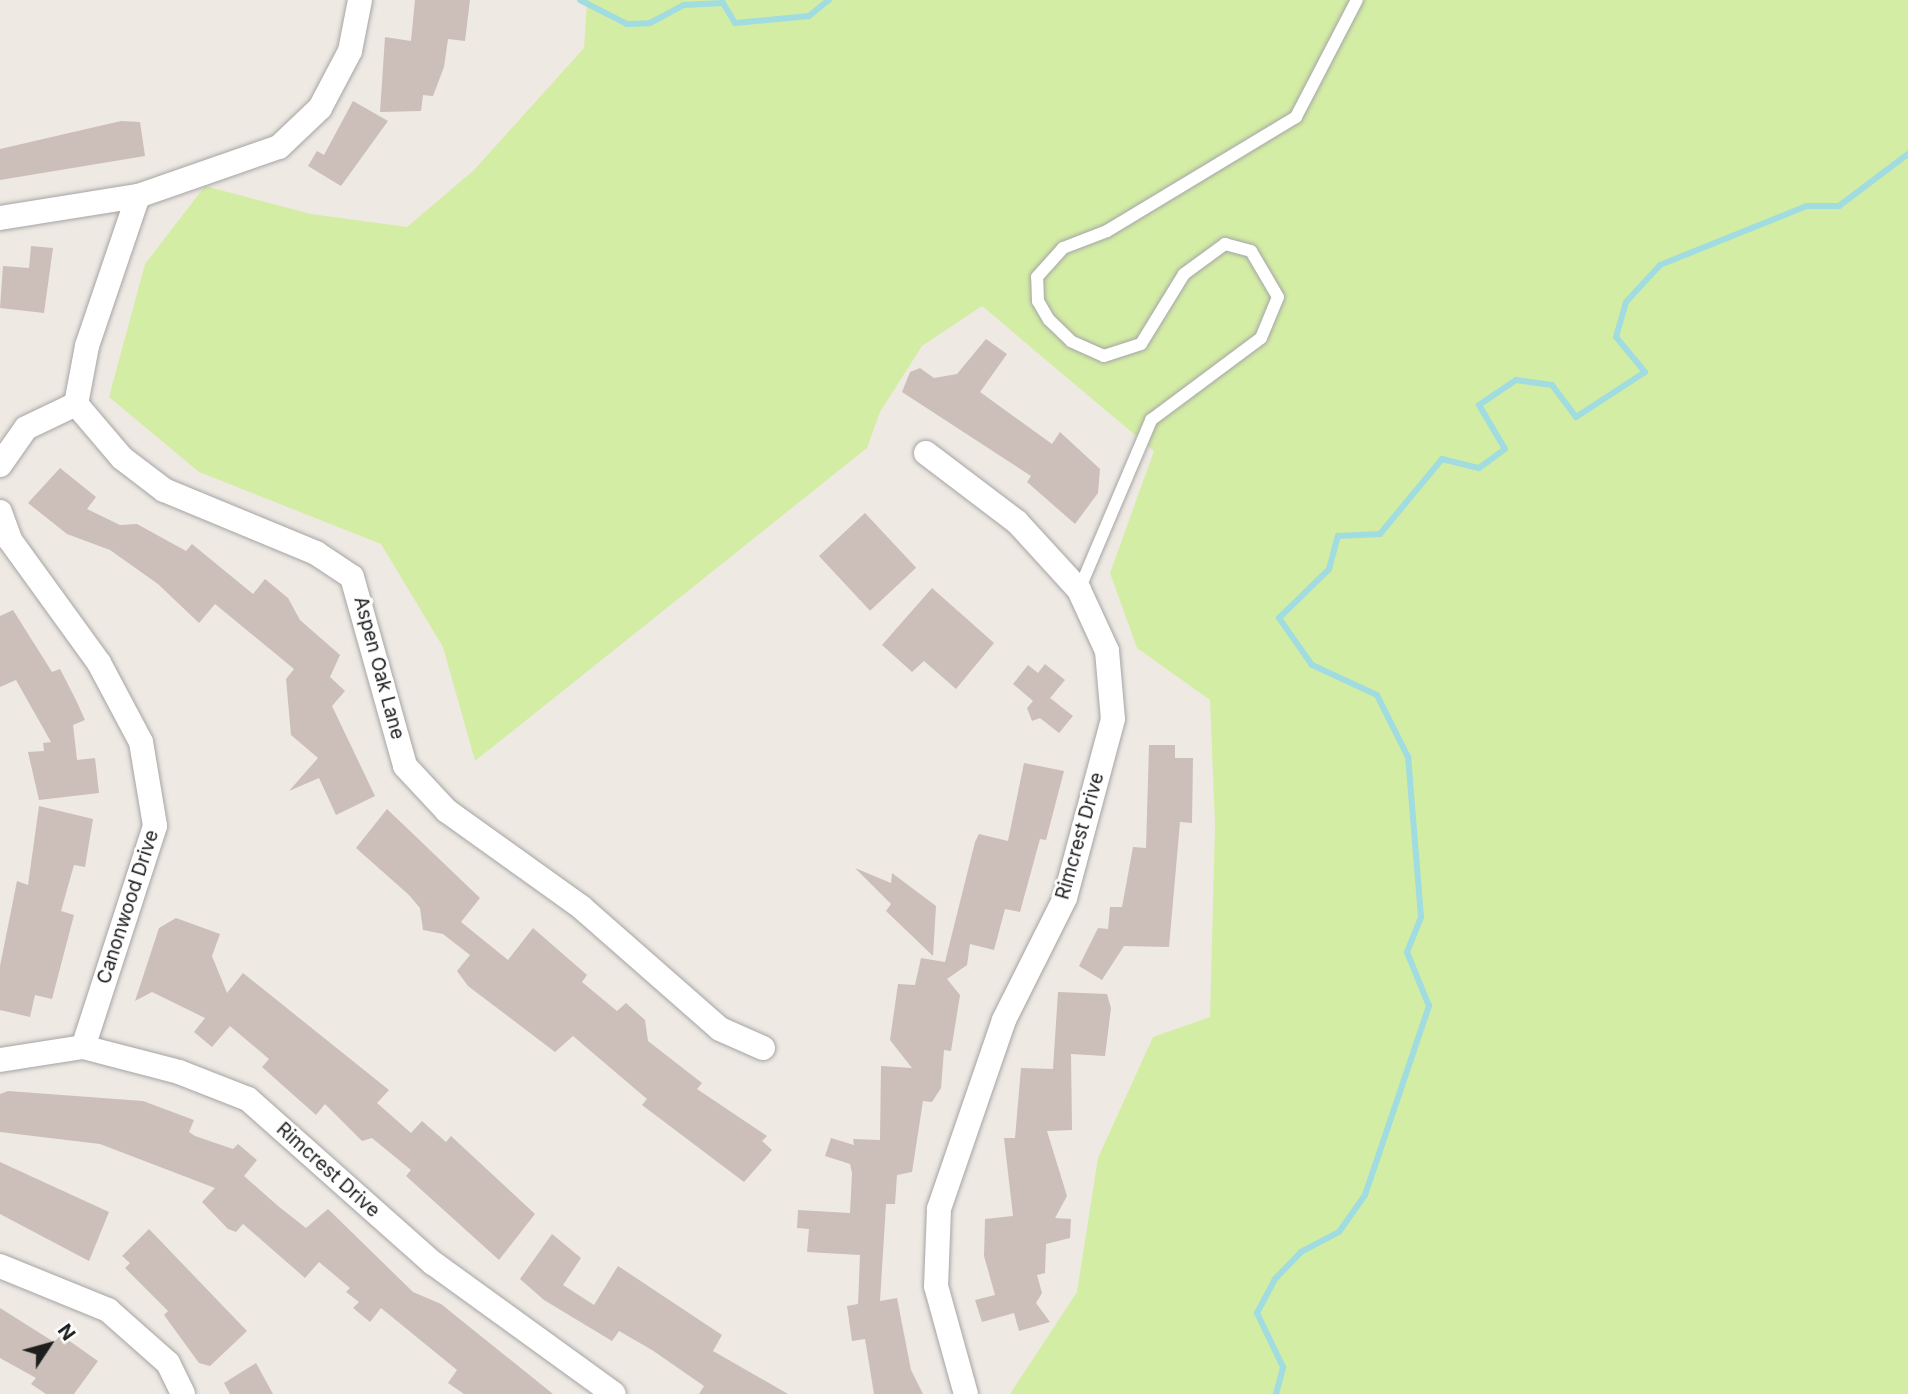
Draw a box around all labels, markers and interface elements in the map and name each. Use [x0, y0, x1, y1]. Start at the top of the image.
street label: Aspen Oak Lane [349, 594, 409, 742]
street label: Rimcrest Drive [1051, 770, 1109, 902]
street label: Canonwood Drive [92, 827, 164, 987]
street label: Rimcrest Drive [272, 1118, 384, 1222]
north arrow [14, 1310, 84, 1380]
text: N [53, 1320, 80, 1345]

